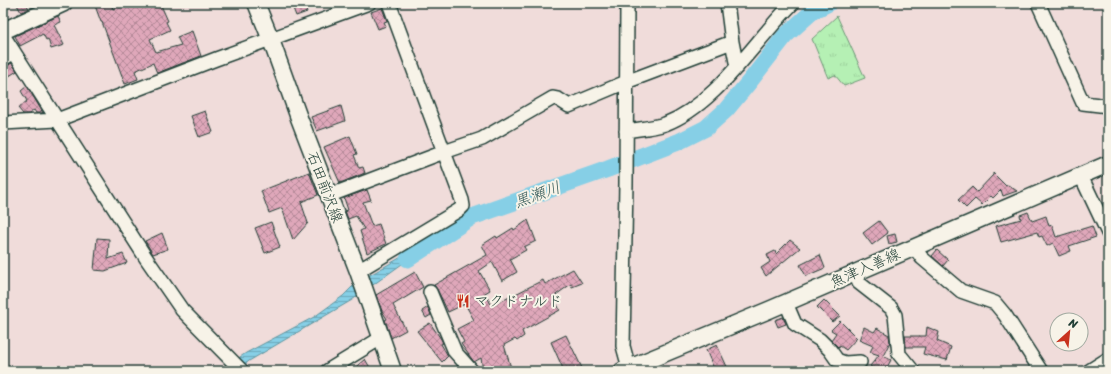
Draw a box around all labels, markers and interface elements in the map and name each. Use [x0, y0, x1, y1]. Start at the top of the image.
street label: 石田前沢線 [299, 147, 351, 227]
water label: 黒瀬川 [510, 173, 565, 216]
street label: 魚津入善線 [825, 241, 905, 295]
place label: マクドナルド [474, 288, 563, 314]
restaurant icon: マクドナルド [455, 293, 471, 309]
north arrow [1049, 312, 1089, 352]
text: N [1065, 313, 1081, 334]

